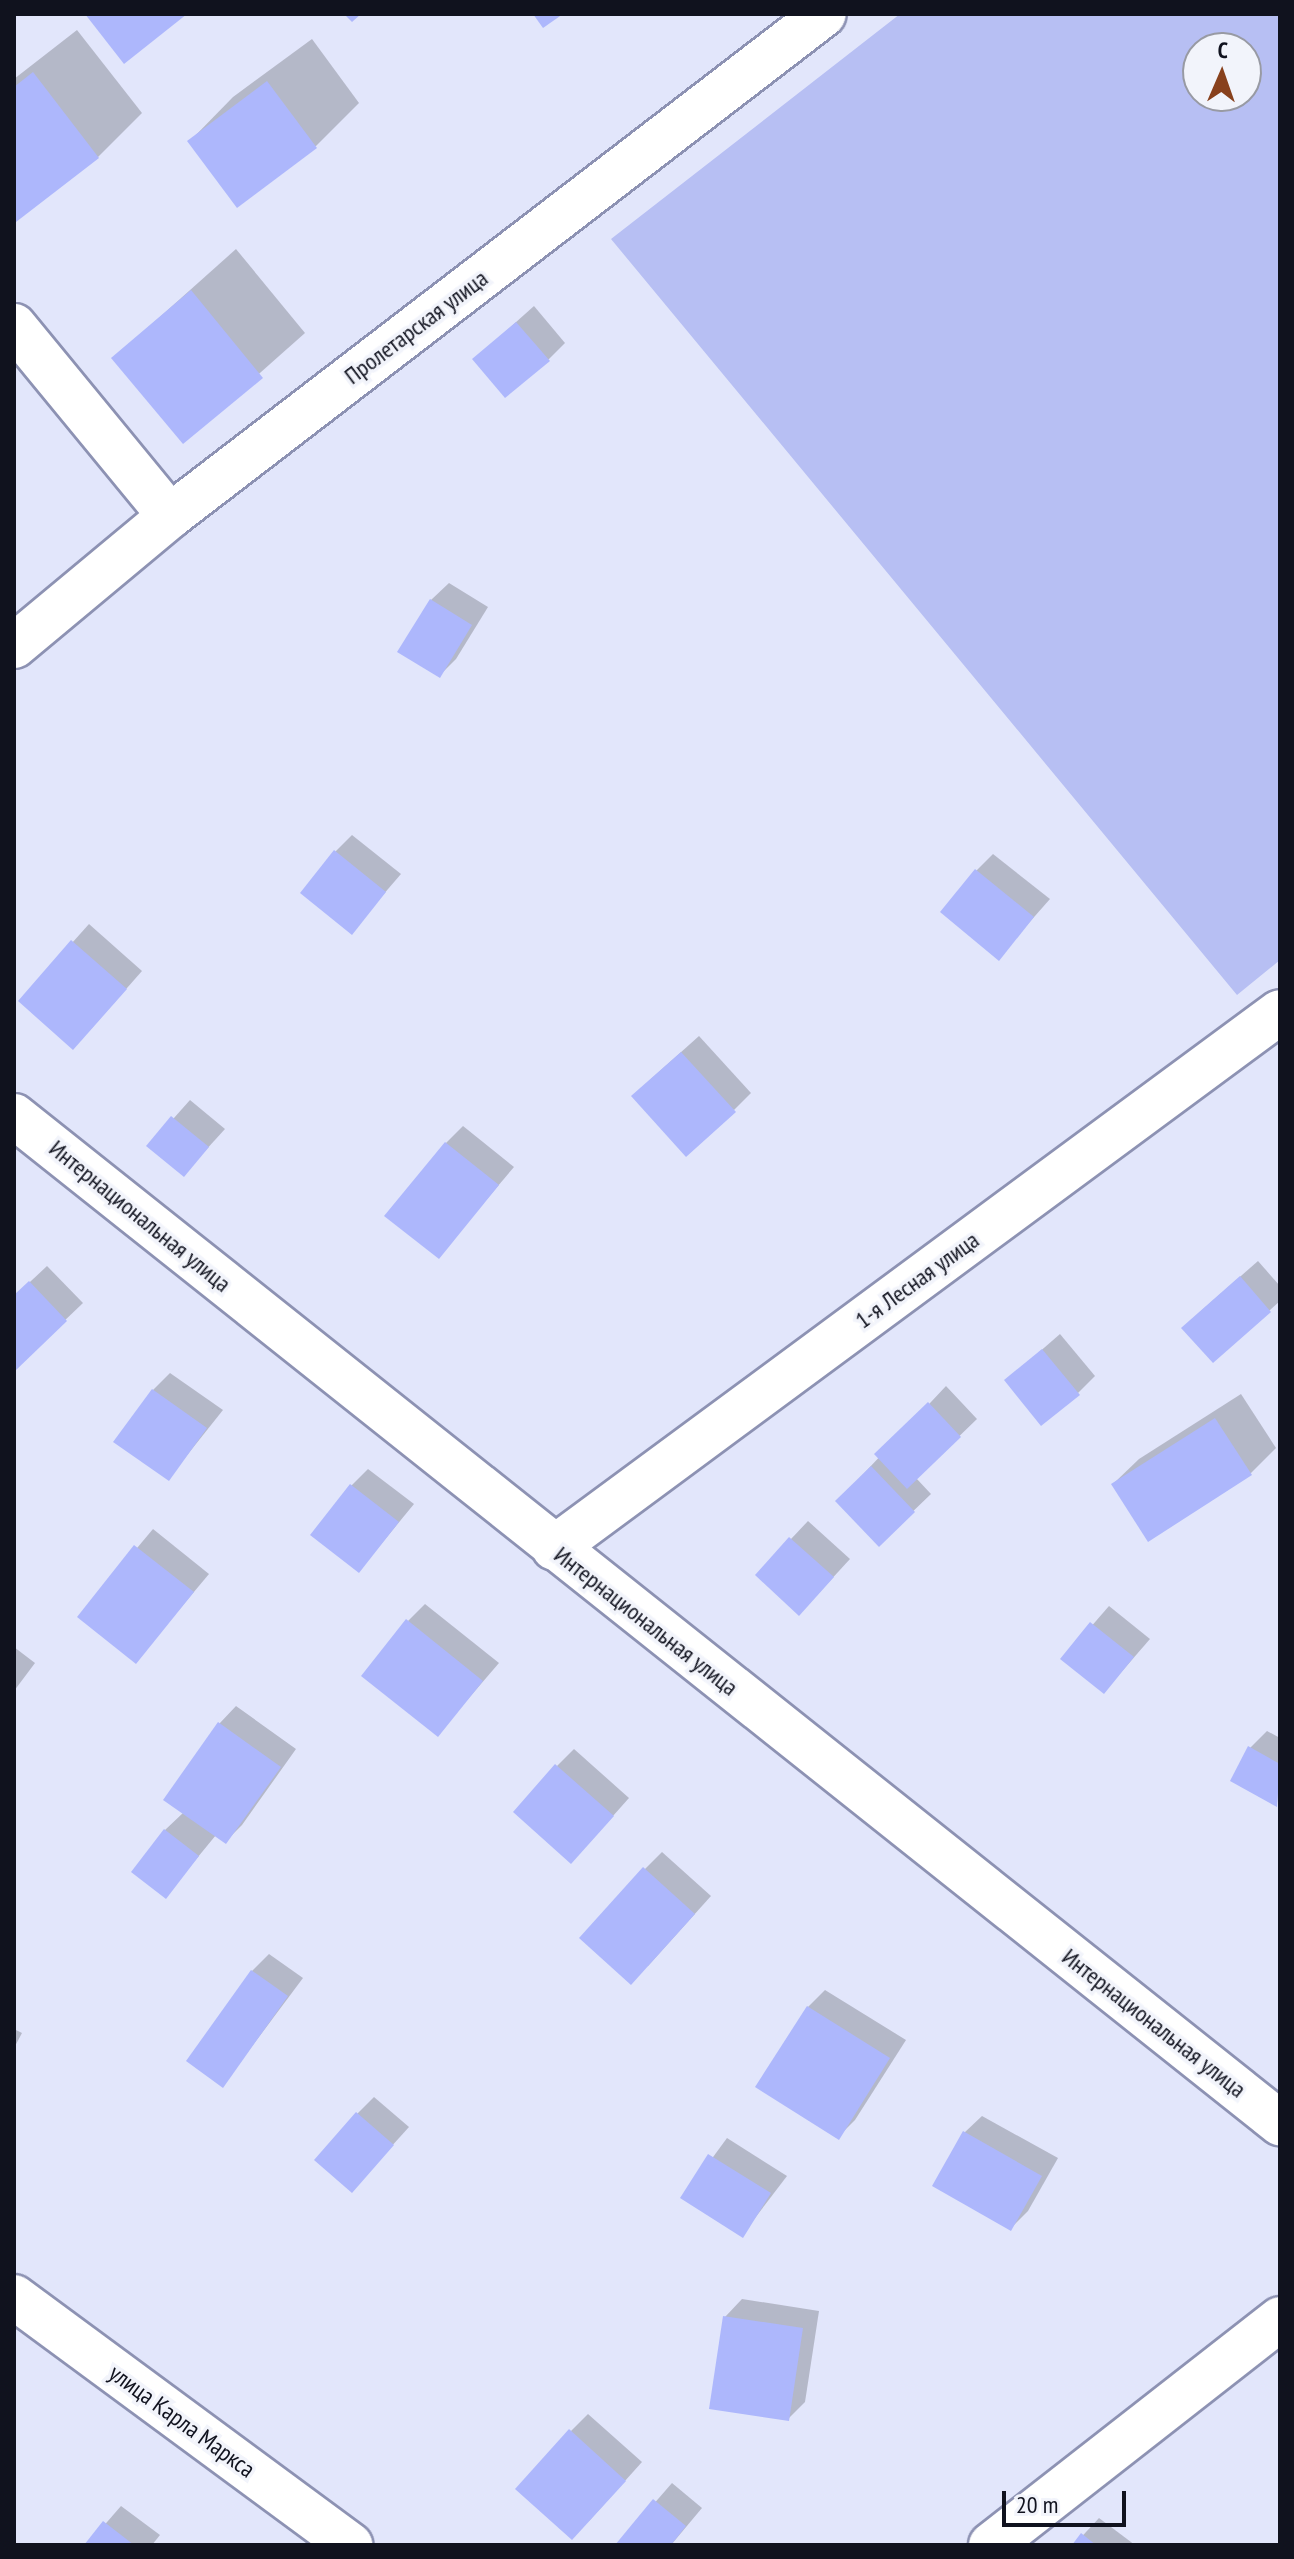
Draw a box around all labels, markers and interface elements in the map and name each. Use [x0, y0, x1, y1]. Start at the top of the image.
north arrow [1182, 32, 1262, 112]
text: С [1217, 36, 1228, 64]
street label: Пролетарская улица [339, 264, 493, 390]
street label: Интернациональная улица [43, 1134, 237, 1298]
street label: 1-я Лесная улица [849, 1225, 985, 1335]
street label: Интернациональная улица [548, 1540, 744, 1702]
street label: Интернациональная улица [1056, 1942, 1252, 2104]
street label: улица Карла Маркса [103, 2358, 261, 2484]
scale bar [1006, 2475, 1130, 2525]
text: 20 m [1016, 2489, 1058, 2520]

